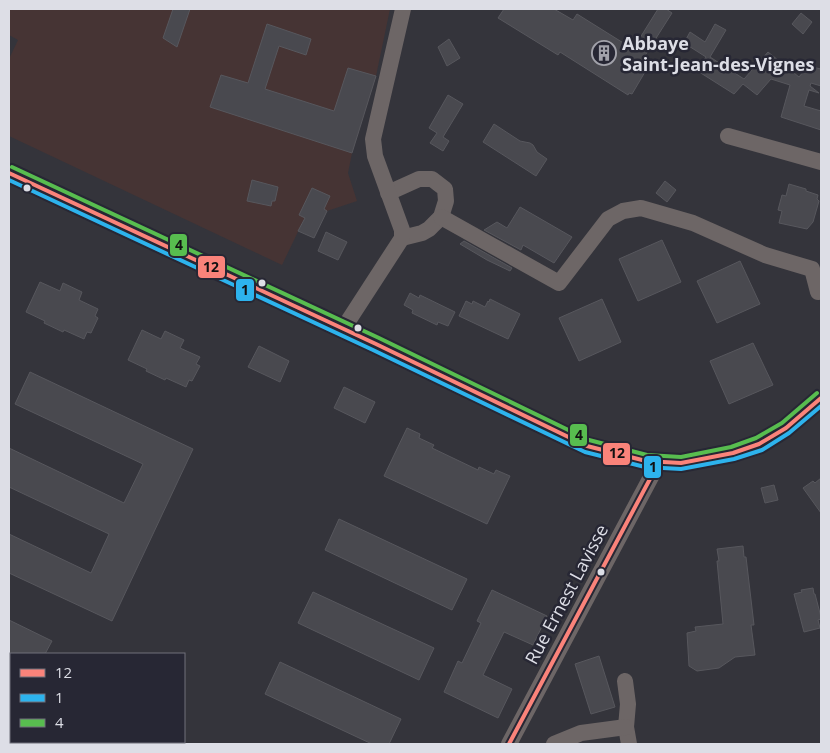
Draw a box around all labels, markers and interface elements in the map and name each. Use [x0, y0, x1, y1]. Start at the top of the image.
place label: Abbaye Saint-Jean-des-Vignes [622, 31, 814, 76]
building icon: Abbaye Saint-Jean-des-Vignes [591, 40, 617, 66]
unlabelled marker [22, 183, 32, 193]
line badge: 4 [169, 233, 188, 257]
text: 4 [175, 235, 183, 254]
line badge: 12 [197, 255, 226, 279]
text: 12 [203, 257, 219, 276]
line badge: 1 [235, 278, 255, 302]
unlabelled marker [257, 278, 267, 288]
text: 1 [241, 280, 249, 299]
unlabelled marker [353, 323, 363, 333]
line badge: 4 [569, 423, 588, 447]
text: 4 [575, 425, 583, 444]
line badge: 12 [602, 442, 631, 466]
text: 12 [609, 443, 625, 462]
line badge: 1 [643, 455, 662, 479]
text: 1 [649, 457, 657, 476]
street label: Rue Ernest Lavisse [519, 520, 613, 668]
unlabelled marker [596, 567, 606, 577]
legend [10, 653, 185, 743]
text: 12 [55, 662, 72, 682]
text: 1 [55, 687, 64, 707]
text: 4 [55, 712, 64, 732]

